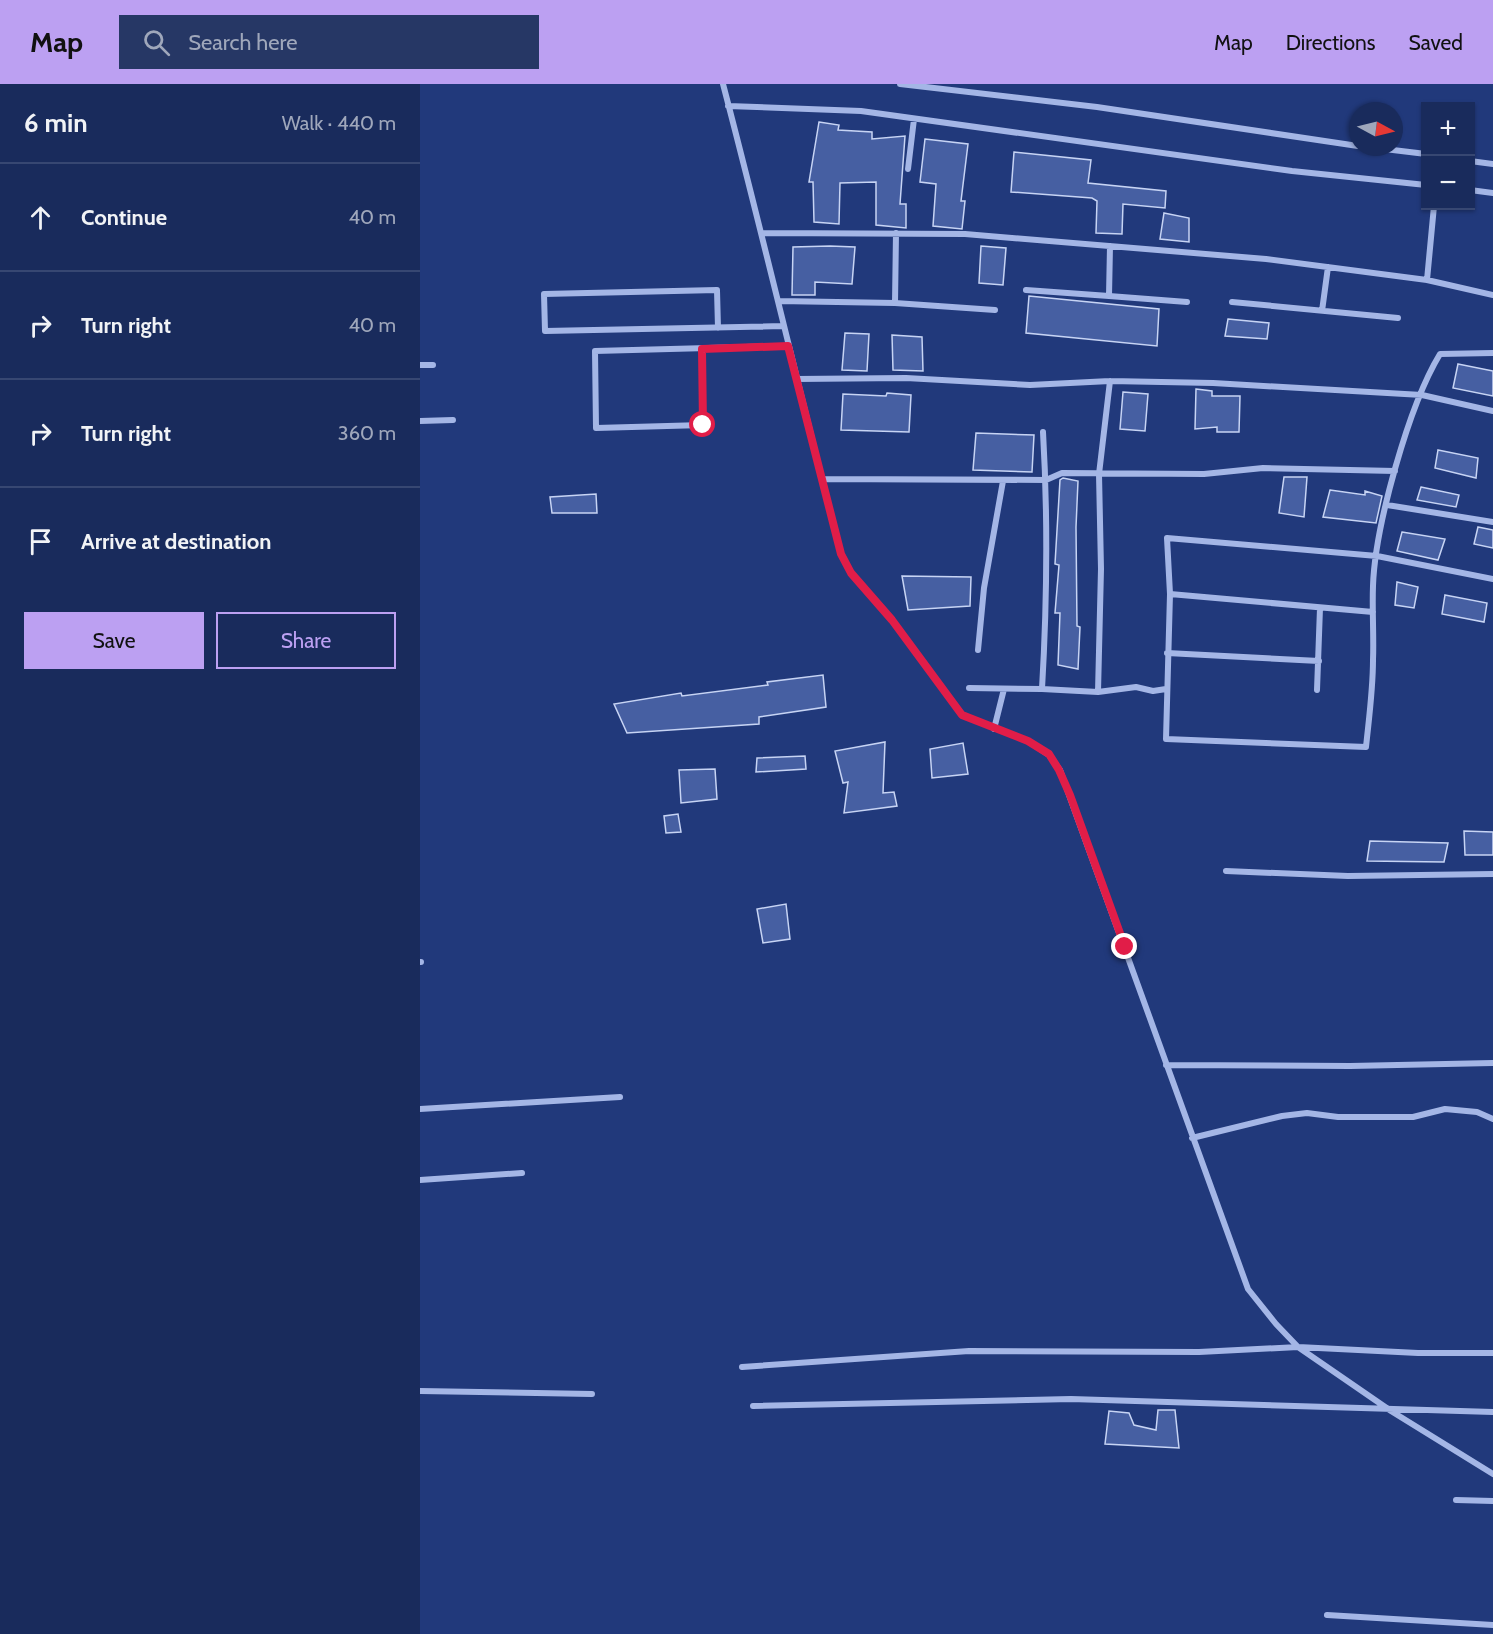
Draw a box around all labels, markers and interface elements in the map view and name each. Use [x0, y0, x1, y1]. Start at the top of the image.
search box [119, 15, 539, 69]
text: Map [30, 25, 83, 59]
icon: search [140, 26, 173, 59]
text: Search here [188, 29, 297, 56]
text: Map [1214, 30, 1253, 55]
text: Directions [1286, 30, 1375, 55]
text: Saved [1408, 30, 1463, 55]
north arrow [1349, 102, 1403, 156]
map controls [1421, 102, 1475, 210]
button: + [1421, 102, 1475, 156]
text: 6 min [24, 107, 88, 139]
text: Walk · 440 m [282, 111, 396, 135]
button: − [1421, 156, 1475, 210]
icon: ahead [24, 201, 57, 234]
text: Continue [81, 204, 167, 231]
text: 40 m [348, 205, 396, 229]
icon: right [24, 309, 57, 342]
text: Turn right [81, 312, 171, 339]
text: 40 m [348, 313, 396, 337]
route start [689, 411, 715, 437]
icon: right [24, 417, 57, 450]
text: Turn right [81, 420, 171, 447]
text: 360 m [338, 421, 396, 445]
icon: arrive [24, 525, 57, 558]
text: Arrive at destination [81, 528, 271, 555]
button: Save [24, 612, 204, 669]
button: Share [216, 612, 396, 669]
route end [1111, 933, 1137, 959]

